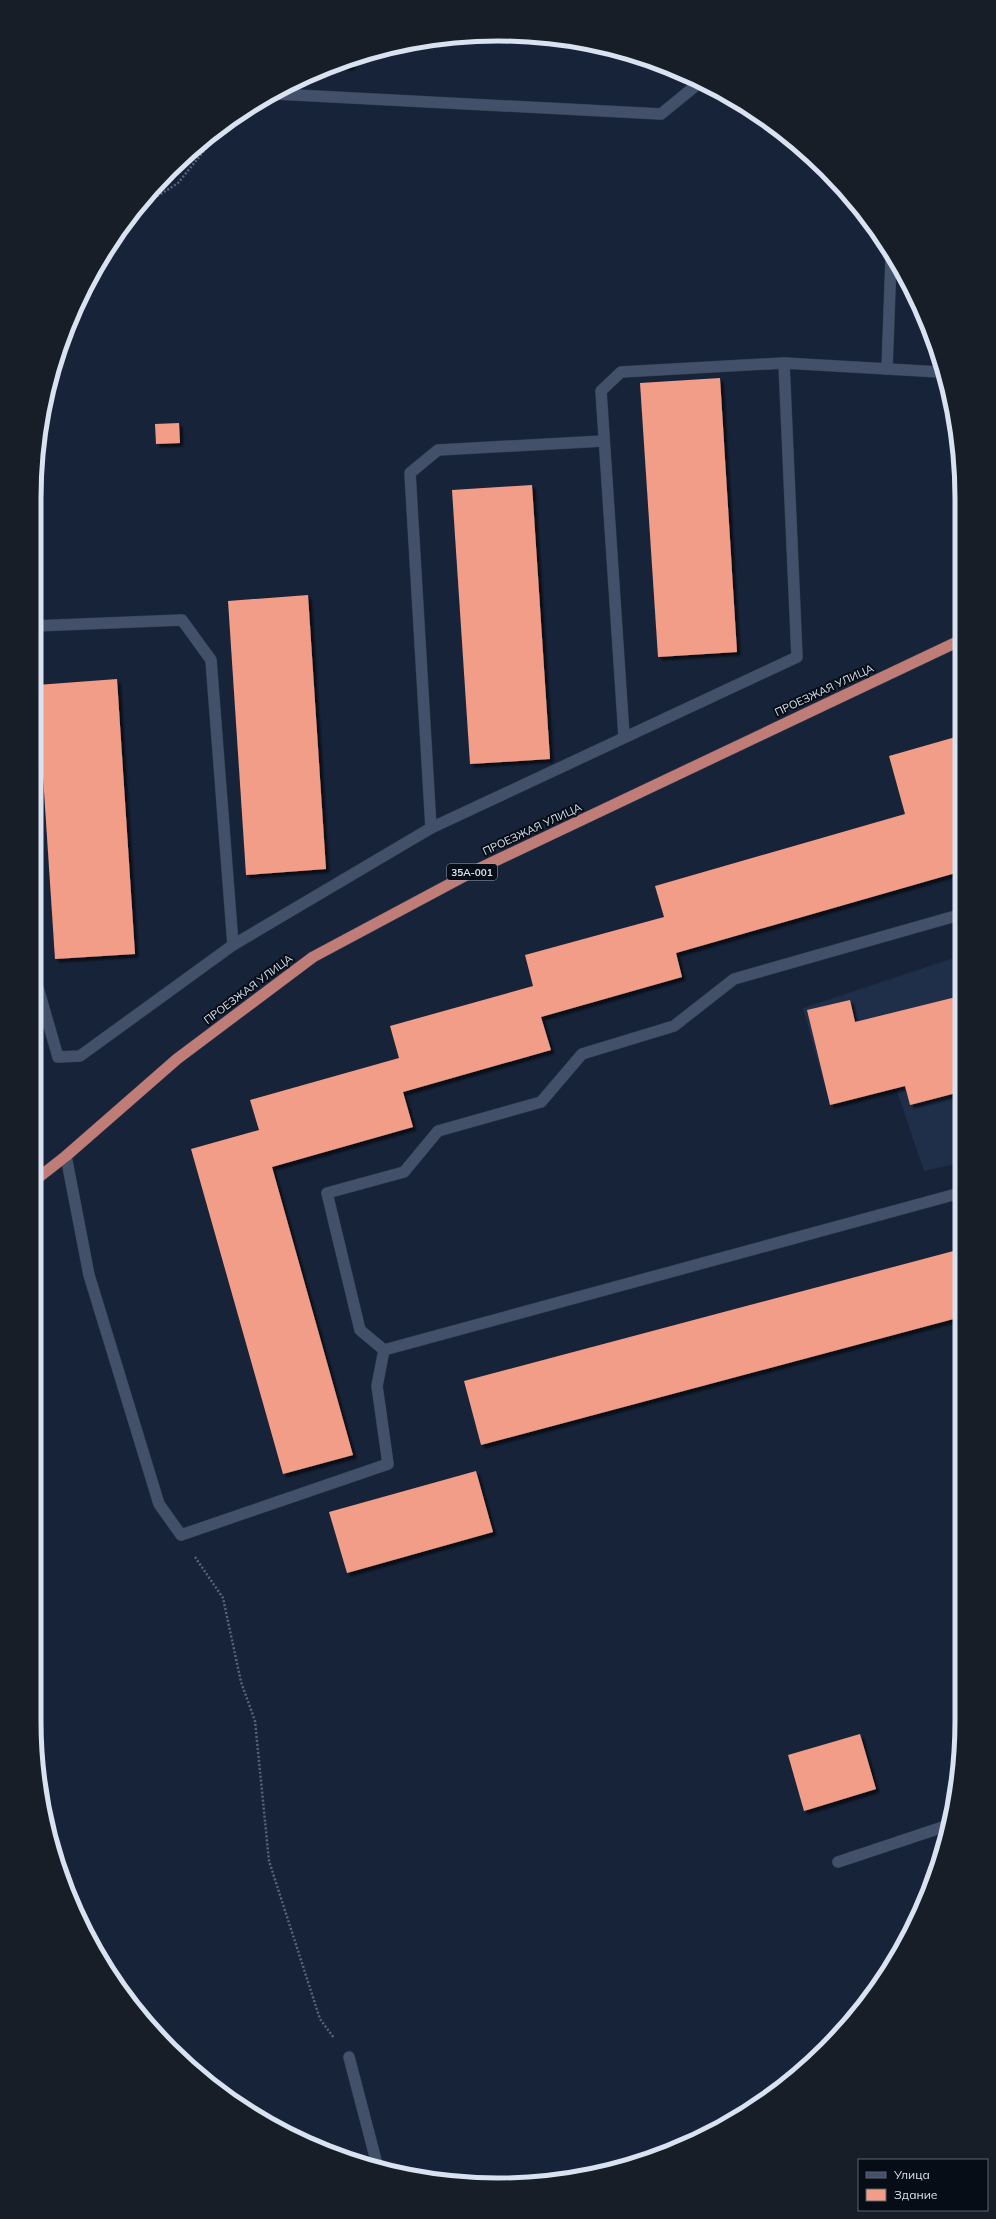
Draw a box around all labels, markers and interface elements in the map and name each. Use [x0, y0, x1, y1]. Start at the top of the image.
street label: ПРОЕЗЖАЯ УЛИЦА [772, 661, 876, 719]
street label: ПРОЕЗЖАЯ УЛИЦА [480, 800, 584, 858]
road number: 35А-001 [447, 864, 497, 880]
street label: ПРОЕЗЖАЯ УЛИЦА [201, 951, 295, 1027]
legend [858, 2159, 988, 2211]
text: Улица [893, 2167, 930, 2182]
text: Здание [894, 2187, 938, 2202]

